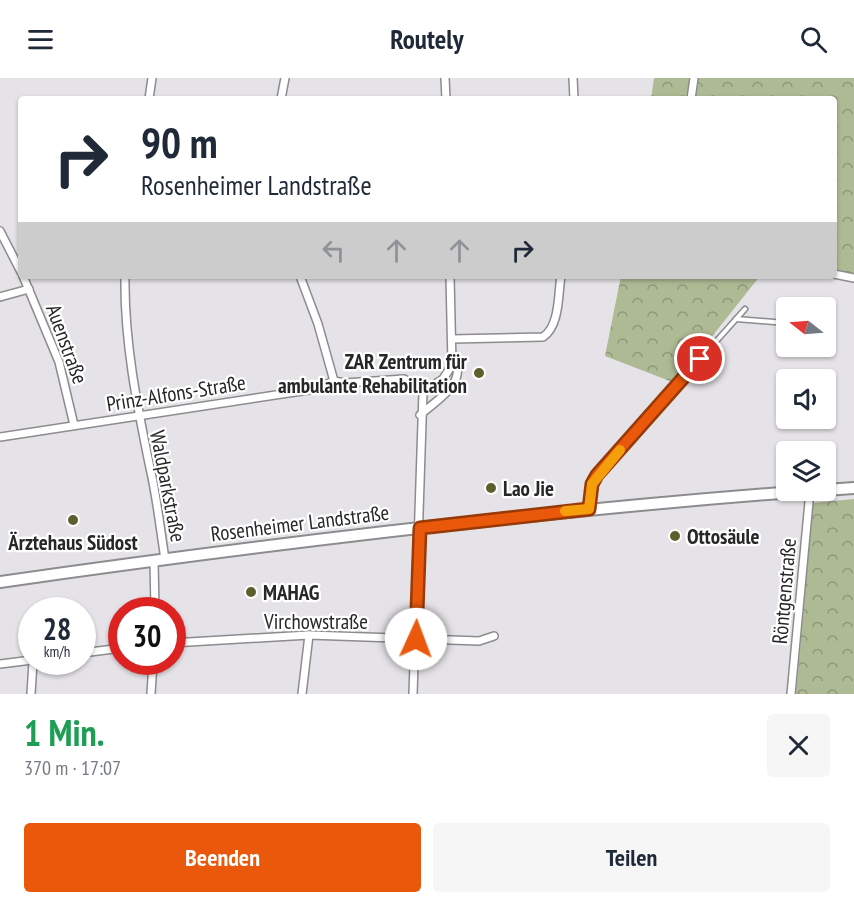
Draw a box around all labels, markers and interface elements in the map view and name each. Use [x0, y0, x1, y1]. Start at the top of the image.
text: Routely [390, 22, 464, 56]
icon: menu [24, 23, 57, 56]
icon: search [797, 23, 830, 56]
text: 90 m [141, 115, 218, 170]
icon: right [42, 120, 120, 198]
text: Rosenheimer Landstraße [141, 168, 372, 202]
icon: left [317, 234, 350, 267]
icon: ahead [380, 234, 413, 267]
icon: ahead [443, 234, 476, 267]
icon: right [506, 234, 539, 267]
north arrow [776, 297, 836, 357]
map controls [776, 297, 836, 501]
street label: Auenstraße [40, 300, 94, 388]
pin [674, 333, 725, 384]
icon: arrive [683, 342, 716, 375]
place label: ZAR Zentrum für ambulante Rehabilitation [278, 348, 468, 399]
marker: ZAR Zentrum für ambulante Rehabilitation [472, 366, 486, 380]
street label: Prinz-Alfons-Straße [104, 369, 248, 417]
button: sound [776, 369, 836, 429]
street label: Waldparkstraße [144, 428, 192, 544]
button: layers [776, 441, 836, 501]
place label: Lao Jie [503, 475, 554, 502]
marker: Lao Jie [484, 481, 498, 495]
street label: Rosenheimer Landstraße [209, 499, 391, 547]
marker: Ärztehaus Südost [66, 513, 80, 527]
place label: Ottosäule [687, 523, 760, 550]
place label: Ärztehaus Südost [7, 529, 138, 556]
marker: Ottosäule [668, 529, 682, 543]
street label: Röntgenstraße [766, 537, 802, 645]
place label: MAHAG [263, 579, 319, 606]
marker: MAHAG [244, 585, 258, 599]
speed limit sign: 30 [108, 597, 186, 675]
position arrow [384, 607, 448, 671]
street label: Virchowstraße [263, 608, 368, 635]
text: 28 [43, 609, 71, 648]
text: km/h [44, 642, 70, 661]
text: 1 Min. [24, 709, 104, 756]
button: close [767, 714, 830, 777]
text: 370 m · 17:07 [24, 755, 121, 781]
button: Beenden [24, 823, 421, 892]
button: Teilen [433, 823, 830, 892]

